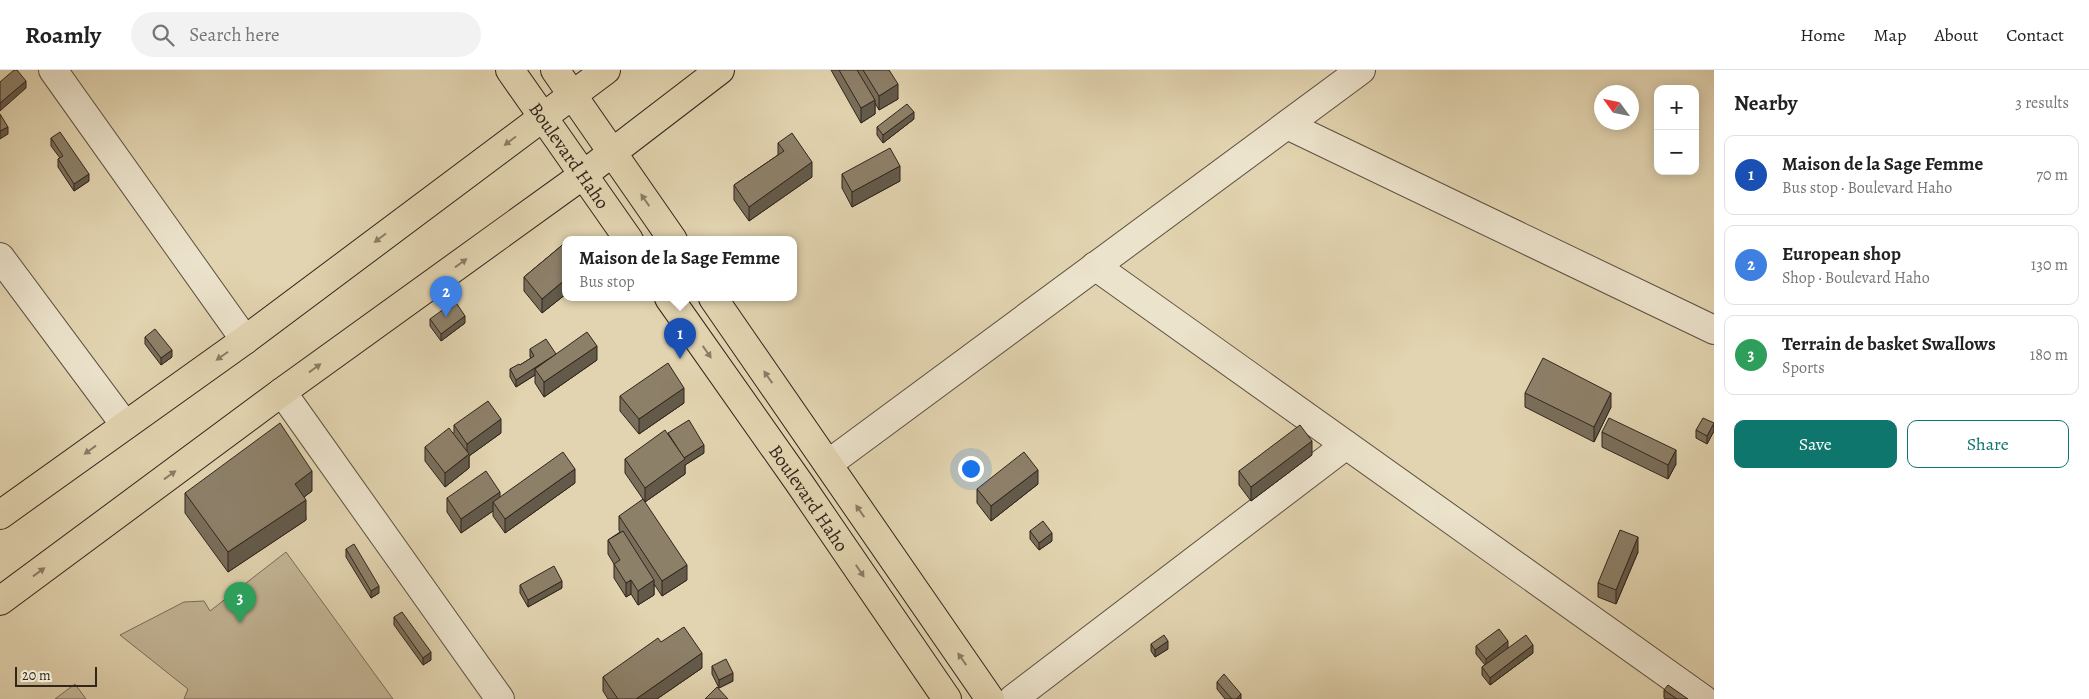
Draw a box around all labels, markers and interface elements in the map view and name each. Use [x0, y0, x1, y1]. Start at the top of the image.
search box [131, 12, 481, 57]
text: Roamly [25, 19, 101, 51]
icon: search [149, 21, 177, 49]
text: Search here [189, 22, 280, 48]
text: Home [1800, 23, 1845, 47]
text: Map [1873, 23, 1906, 47]
text: About [1934, 23, 1978, 47]
text: Contact [2006, 23, 2064, 47]
north arrow [1594, 85, 1639, 130]
map controls [1654, 85, 1699, 175]
button: + [1654, 85, 1699, 130]
text: Nearby [1734, 89, 1797, 117]
text: 3 results [2015, 92, 2069, 114]
street label: Boulevard Haho [522, 97, 615, 214]
button: − [1654, 130, 1699, 175]
one-way arrow [504, 135, 517, 146]
text: Maison de la Sage Femme [1782, 151, 1983, 177]
text: 1 [1748, 164, 1754, 186]
text: 70 m [2036, 164, 2068, 186]
text: Bus stop · Boulevard Haho [1782, 177, 1952, 199]
one-way arrow [640, 193, 650, 207]
one-way arrow [373, 233, 387, 243]
popup [562, 236, 797, 301]
text: European shop [1782, 241, 1901, 267]
text: Maison de la Sage Femme [579, 245, 780, 271]
text: 2 [1747, 254, 1755, 276]
text: 130 m [2031, 254, 2068, 276]
one-way arrow [454, 258, 468, 268]
text: Shop · Boulevard Haho [1782, 267, 1930, 289]
text: Bus stop [579, 271, 635, 293]
pin: 2 [430, 276, 462, 317]
pin: 1 [664, 318, 696, 359]
text: Terrain de basket Swallows [1782, 331, 1996, 357]
text: 3 [1748, 344, 1754, 366]
text: 180 m [2030, 344, 2068, 366]
one-way arrow [702, 345, 712, 359]
one-way arrow [215, 351, 229, 361]
text: Sports [1782, 357, 1825, 379]
one-way arrow [308, 363, 322, 373]
one-way arrow [763, 370, 773, 384]
button: Save [1734, 420, 1897, 468]
button: Share [1907, 420, 2069, 468]
street label: Boulevard Haho [762, 440, 854, 557]
one-way arrow [83, 445, 96, 455]
your location [958, 456, 984, 482]
one-way arrow [163, 470, 177, 480]
one-way arrow [855, 504, 865, 517]
one-way arrow [855, 565, 865, 578]
one-way arrow [32, 566, 45, 577]
pin: 3 [224, 582, 256, 623]
one-way arrow [957, 652, 967, 666]
scale bar [15, 664, 98, 687]
text: 20 m [22, 666, 51, 685]

